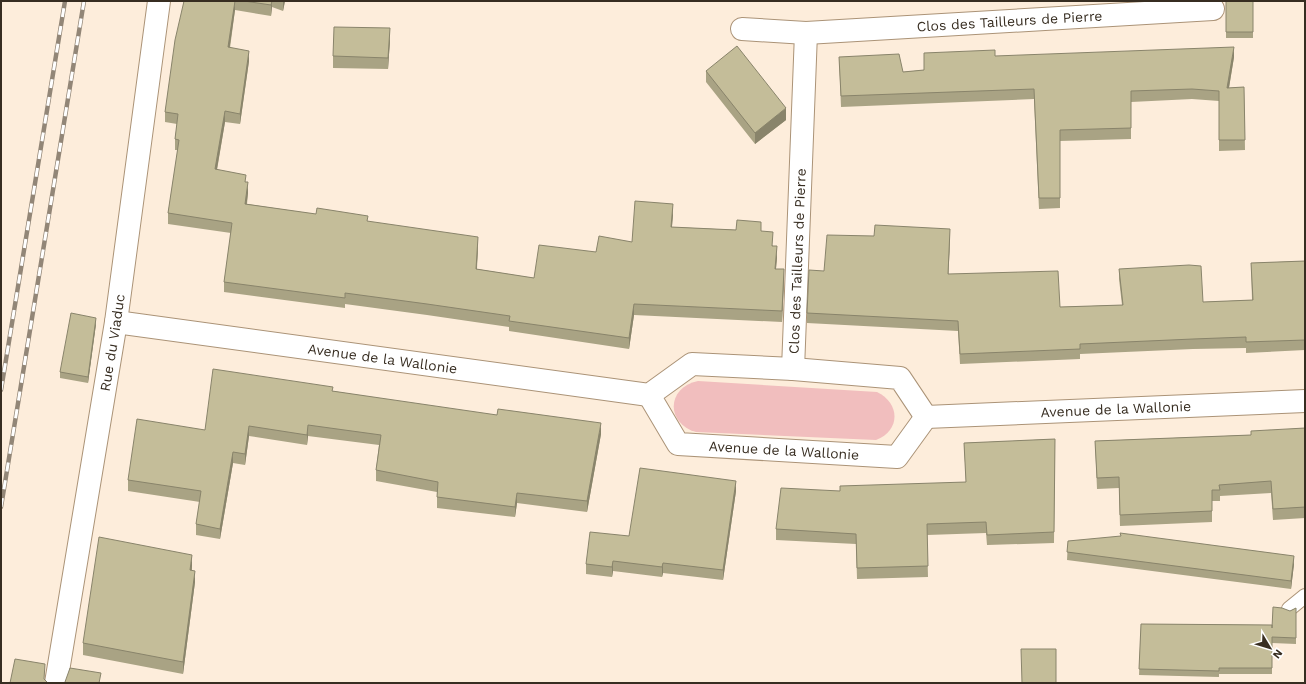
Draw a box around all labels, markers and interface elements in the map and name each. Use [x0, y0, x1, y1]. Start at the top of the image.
street label: Clos des Tailleurs de Pierre [916, 8, 1103, 34]
street label: Clos des Tailleurs de Pierre [786, 168, 809, 354]
street label: Rue du Viaduc [97, 293, 128, 393]
street label: Avenue de la Wallonie [307, 340, 458, 377]
street label: Avenue de la Wallonie [1040, 398, 1191, 420]
street label: Avenue de la Wallonie [708, 438, 860, 463]
north arrow [1250, 628, 1290, 668]
text: N [1270, 647, 1285, 661]

